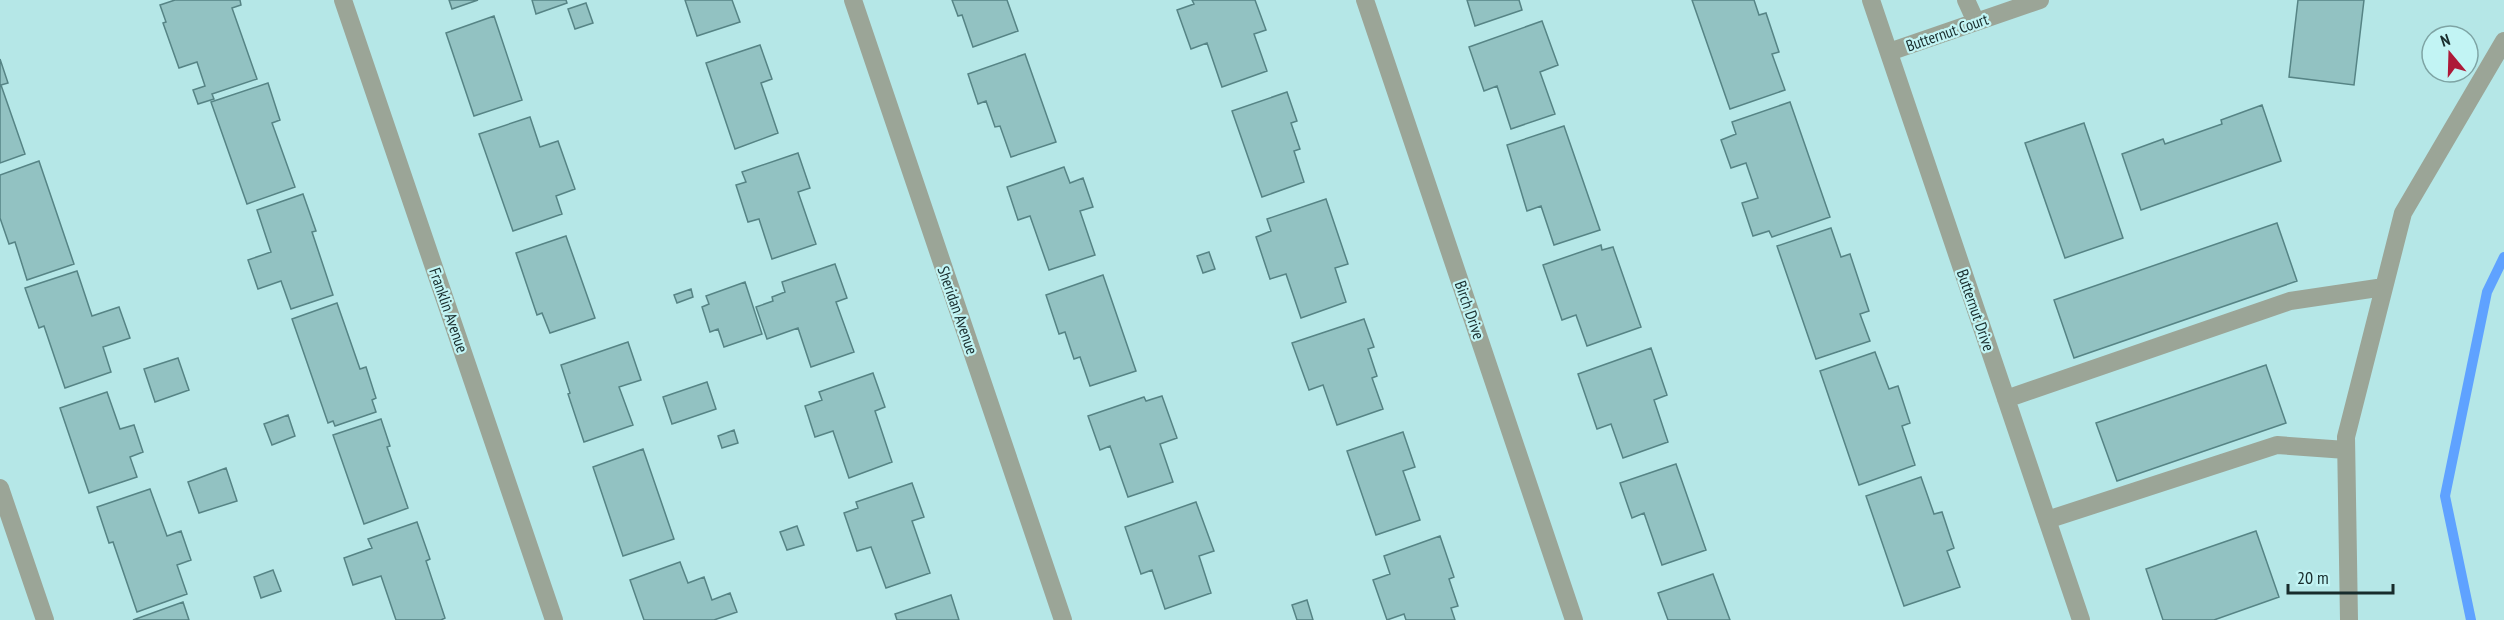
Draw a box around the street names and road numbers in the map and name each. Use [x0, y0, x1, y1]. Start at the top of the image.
street label: Butternut Court [1903, 8, 1991, 55]
street label: Sheridan Avenue [934, 263, 982, 357]
street label: Franklin Avenue [425, 265, 473, 355]
street label: Butternut Drive [1953, 267, 1999, 353]
street label: Birch Drive [1451, 278, 1489, 342]

